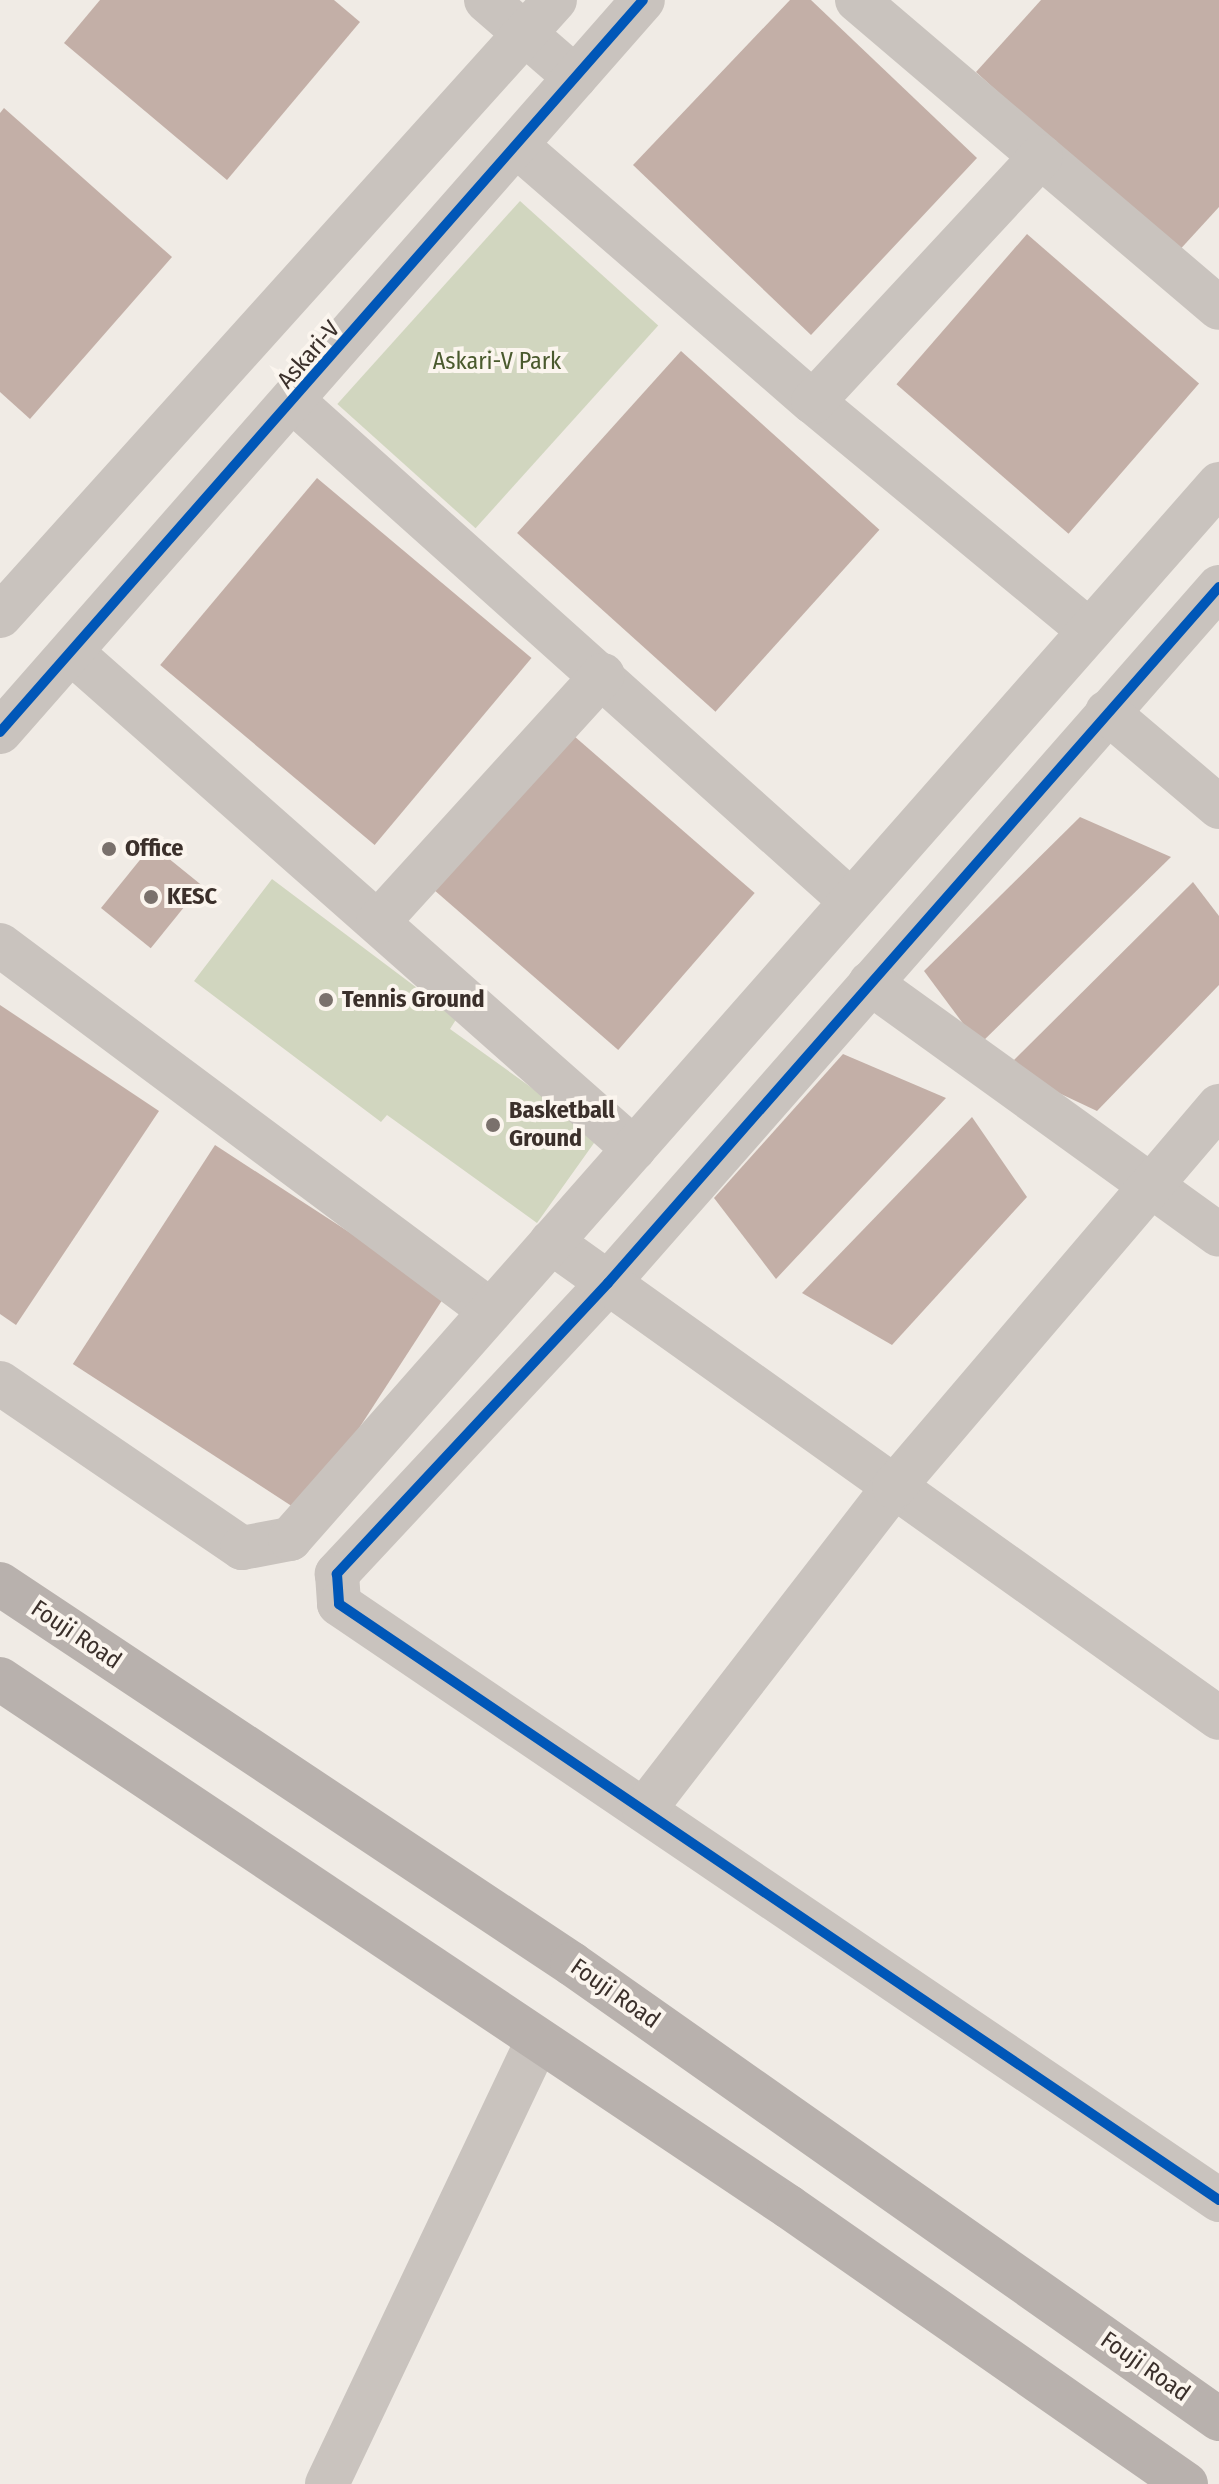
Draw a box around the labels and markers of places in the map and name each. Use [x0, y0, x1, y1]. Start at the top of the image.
place label: Office [125, 835, 183, 863]
marker: Office [100, 840, 118, 858]
place label: KESC [167, 883, 217, 911]
marker: KESC [142, 888, 160, 906]
place label: Tennis Ground [342, 986, 485, 1014]
marker: Tennis Ground [317, 991, 335, 1009]
place label: Basketball Ground [509, 1097, 615, 1153]
marker: Basketball Ground [484, 1116, 502, 1134]

